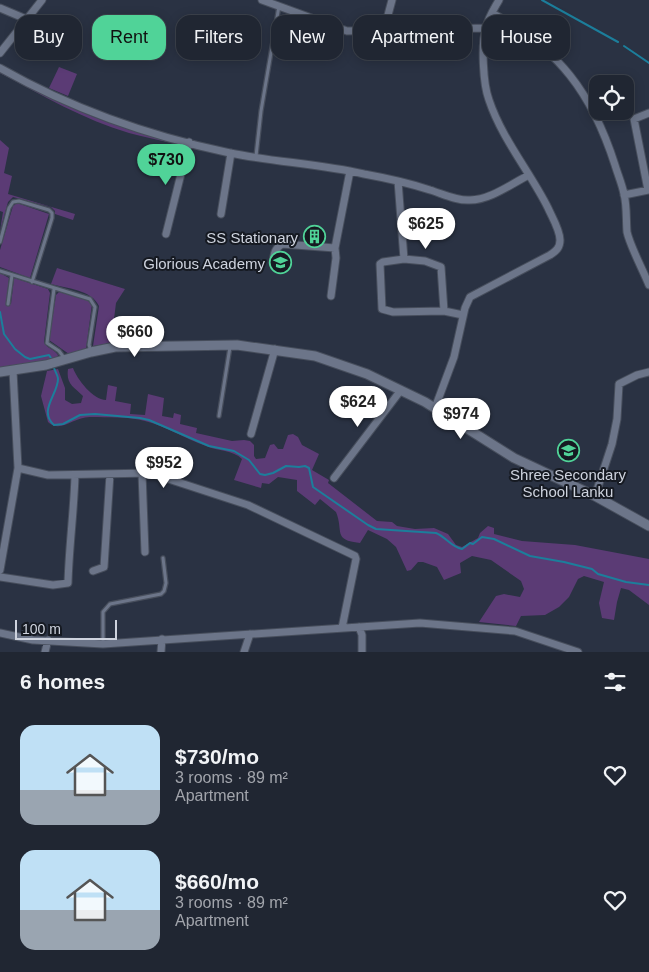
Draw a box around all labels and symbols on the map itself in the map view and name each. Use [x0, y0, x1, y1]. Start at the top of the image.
pin: $730 [136, 144, 196, 186]
pin: $625 [396, 208, 456, 250]
building icon: SS Stationary [302, 225, 326, 249]
place label: SS Stationary [206, 229, 298, 246]
school or university icon: Glorious Academy [269, 251, 293, 275]
place label: Glorious Academy [143, 255, 265, 272]
pin: $660 [105, 316, 165, 358]
pin: $624 [328, 386, 388, 428]
pin: $974 [431, 398, 491, 440]
school or university icon: Shree Secondary School Lanku [556, 439, 580, 463]
pin: $952 [134, 446, 194, 489]
place label: Shree Secondary School Lanku [510, 466, 626, 500]
scale bar [15, 617, 118, 640]

